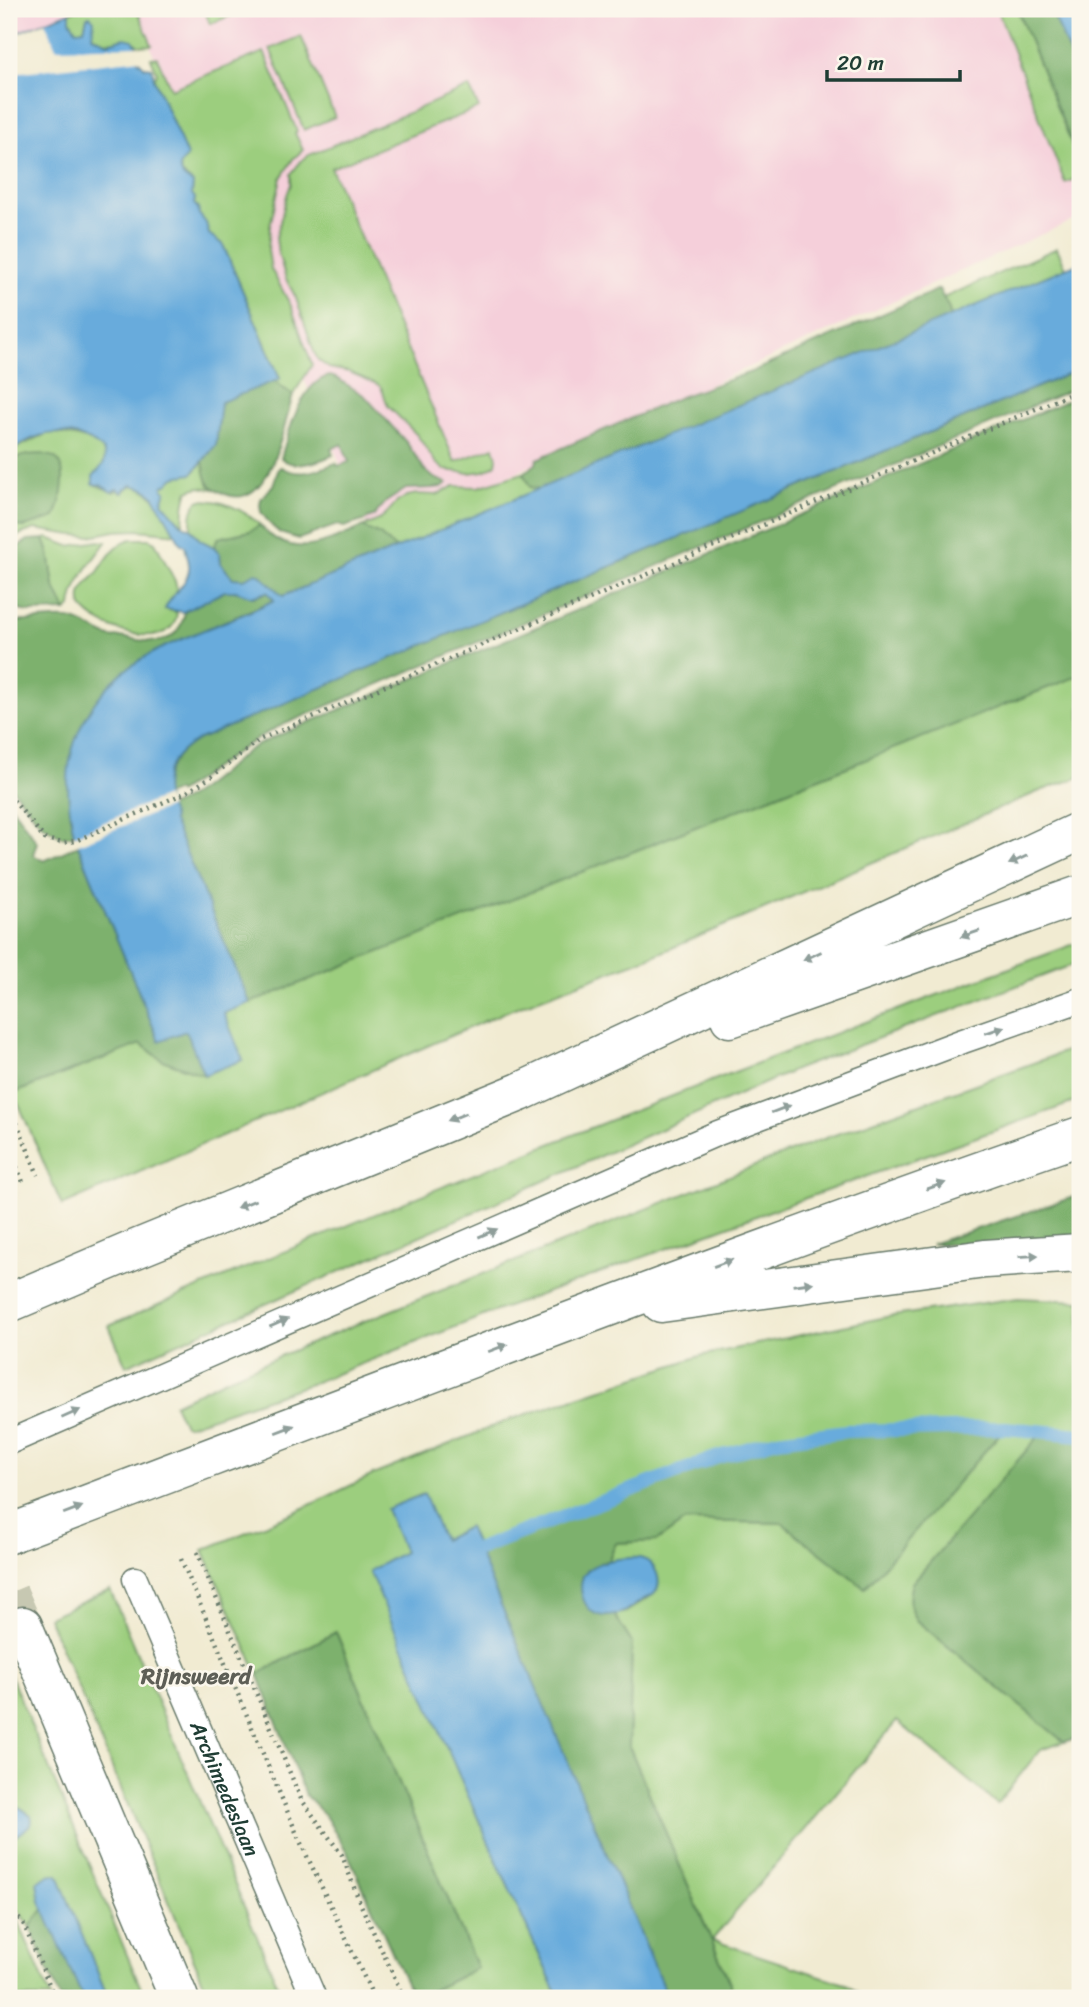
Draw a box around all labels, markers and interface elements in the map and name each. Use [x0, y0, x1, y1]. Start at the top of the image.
scale bar [827, 38, 960, 82]
text: 20 m [837, 44, 884, 82]
one-way arrow [1008, 854, 1028, 865]
one-way arrow [959, 929, 980, 940]
one-way arrow [802, 950, 822, 961]
one-way arrow [984, 1024, 1005, 1035]
one-way arrow [771, 1104, 792, 1115]
one-way arrow [446, 1112, 467, 1123]
one-way arrow [926, 1180, 947, 1191]
one-way arrow [235, 1198, 256, 1209]
one-way arrow [478, 1227, 499, 1238]
one-way arrow [1018, 1250, 1040, 1261]
one-way arrow [712, 1258, 733, 1269]
one-way arrow [792, 1278, 814, 1289]
one-way arrow [269, 1317, 290, 1328]
one-way arrow [487, 1342, 508, 1353]
one-way arrow [61, 1408, 81, 1420]
one-way arrow [275, 1423, 296, 1434]
one-way arrow [62, 1504, 83, 1515]
district label: Rijnsweerd [140, 1656, 253, 1697]
street label: Archimedeslaan [178, 1714, 271, 1863]

